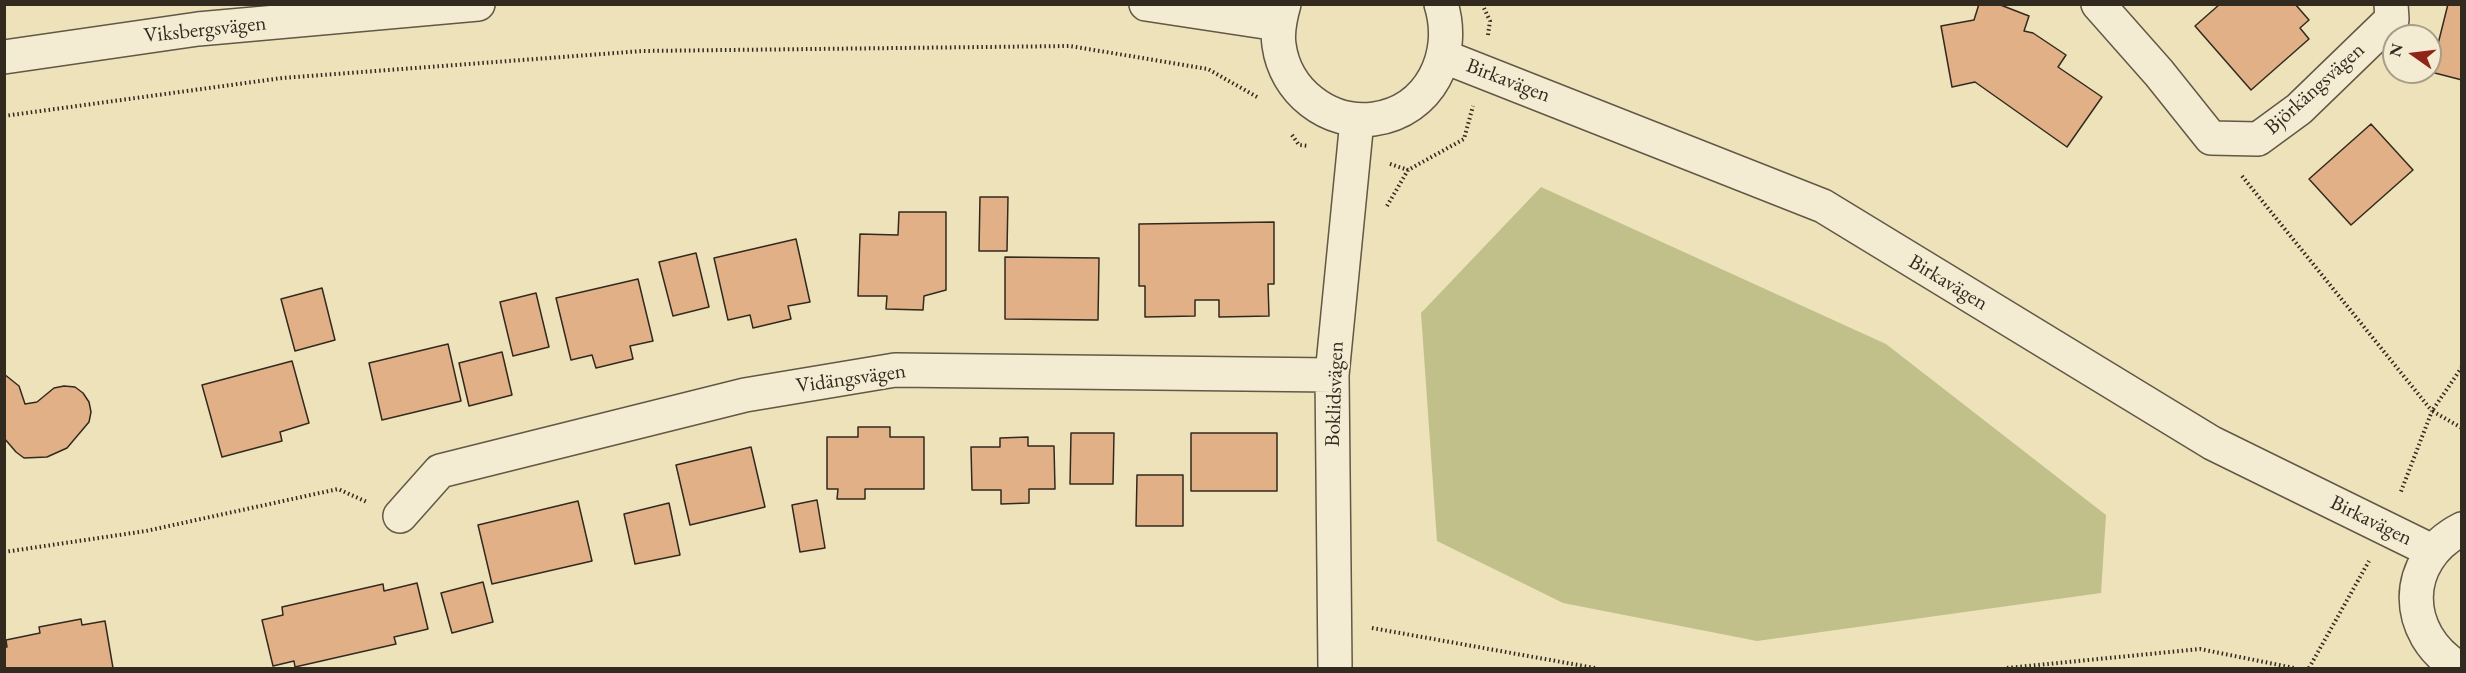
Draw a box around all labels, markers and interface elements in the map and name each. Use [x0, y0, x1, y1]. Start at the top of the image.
street label: Viksbergsvägen [142, 11, 268, 49]
north arrow [2382, 24, 2442, 84]
street label: Björkängsvägen [2260, 38, 2370, 140]
text: N [2384, 41, 2408, 59]
street label: Birkavägen [1462, 53, 1554, 109]
street label: Birkavägen [1904, 250, 1992, 316]
street label: Boklidsvägen [1321, 341, 1349, 447]
street label: Vidängsvägen [795, 359, 907, 399]
street label: Birkavägen [2326, 490, 2416, 552]

